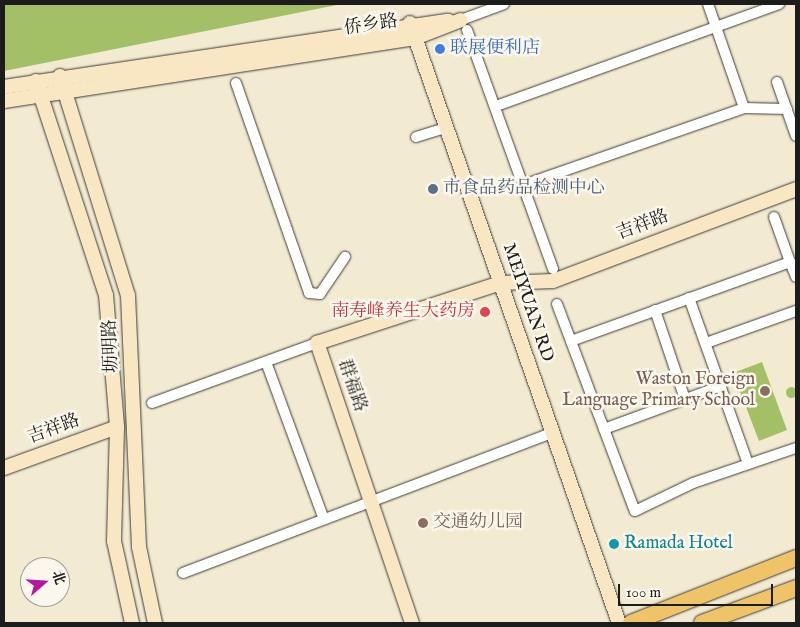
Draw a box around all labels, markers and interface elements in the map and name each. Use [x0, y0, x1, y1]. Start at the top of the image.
street label: 侨乡路 [343, 12, 399, 40]
place label: 联展便利店 [450, 38, 540, 60]
marker: 联展便利店 [434, 43, 446, 55]
place label: 市食品药品检测中心 [443, 178, 605, 200]
marker: 市食品药品检测中心 [427, 183, 439, 195]
street label: 吉祥路 [614, 206, 672, 246]
street label: MEIYUAN RD [497, 241, 557, 365]
place label: 南寿峰养生大药房 [331, 301, 475, 323]
marker: 南寿峰养生大药房 [479, 306, 491, 318]
street label: 坜明路 [100, 319, 124, 373]
street label: 群福路 [332, 357, 370, 415]
place label: Waston Foreign Language Primary School [562, 370, 755, 412]
marker: Waston Foreign Language Primary School [759, 385, 771, 397]
street label: 吉祥路 [25, 411, 83, 449]
place label: 交通幼儿园 [433, 512, 523, 534]
marker: 交通幼儿园 [417, 517, 429, 529]
place label: Ramada Hotel [624, 533, 733, 555]
marker: Ramada Hotel [608, 538, 620, 550]
north arrow [20, 557, 70, 607]
text: 北 [47, 568, 69, 587]
scale bar [620, 574, 775, 606]
text: 100 m [626, 583, 661, 602]

